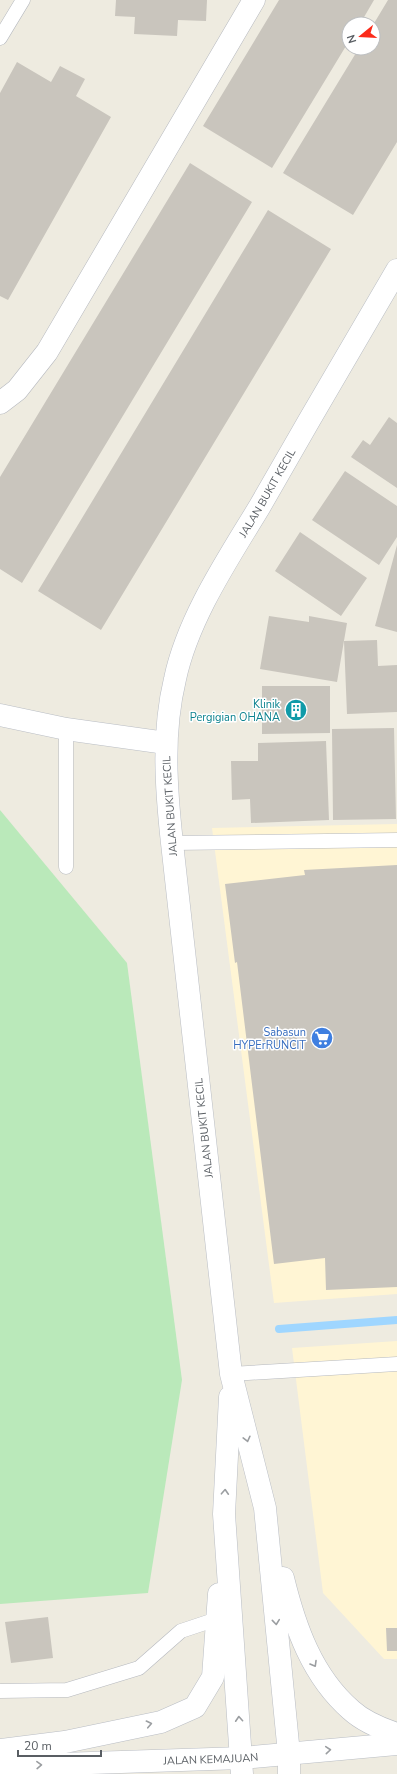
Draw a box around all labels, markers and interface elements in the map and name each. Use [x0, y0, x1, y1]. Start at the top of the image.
north arrow [341, 16, 381, 56]
text: N [344, 33, 360, 45]
street label: JALAN BUKIT KECIL [235, 446, 299, 541]
place label: Klinik Pergigian OHANA [190, 697, 280, 725]
building icon: Klinik Pergigian OHANA [283, 697, 309, 723]
street label: JALAN BUKIT KECIL [159, 755, 181, 858]
place label: Sabasun HYPErRUNCIT [233, 1025, 306, 1053]
supermarket icon: Sabasun HYPErRUNCIT [309, 1025, 335, 1051]
street label: JALAN BUKIT KECIL [191, 1077, 217, 1180]
one-way arrow [243, 1435, 251, 1442]
one-way arrow [221, 1489, 229, 1495]
one-way arrow [272, 1619, 281, 1625]
one-way arrow [310, 1660, 317, 1667]
one-way arrow [235, 1716, 244, 1722]
one-way arrow [145, 1721, 152, 1729]
scale bar [18, 1732, 101, 1758]
text: 20 m [24, 1738, 52, 1754]
one-way arrow [325, 1746, 331, 1755]
street label: JALAN KEMAJUAN [162, 1749, 259, 1768]
one-way arrow [36, 1760, 42, 1769]

